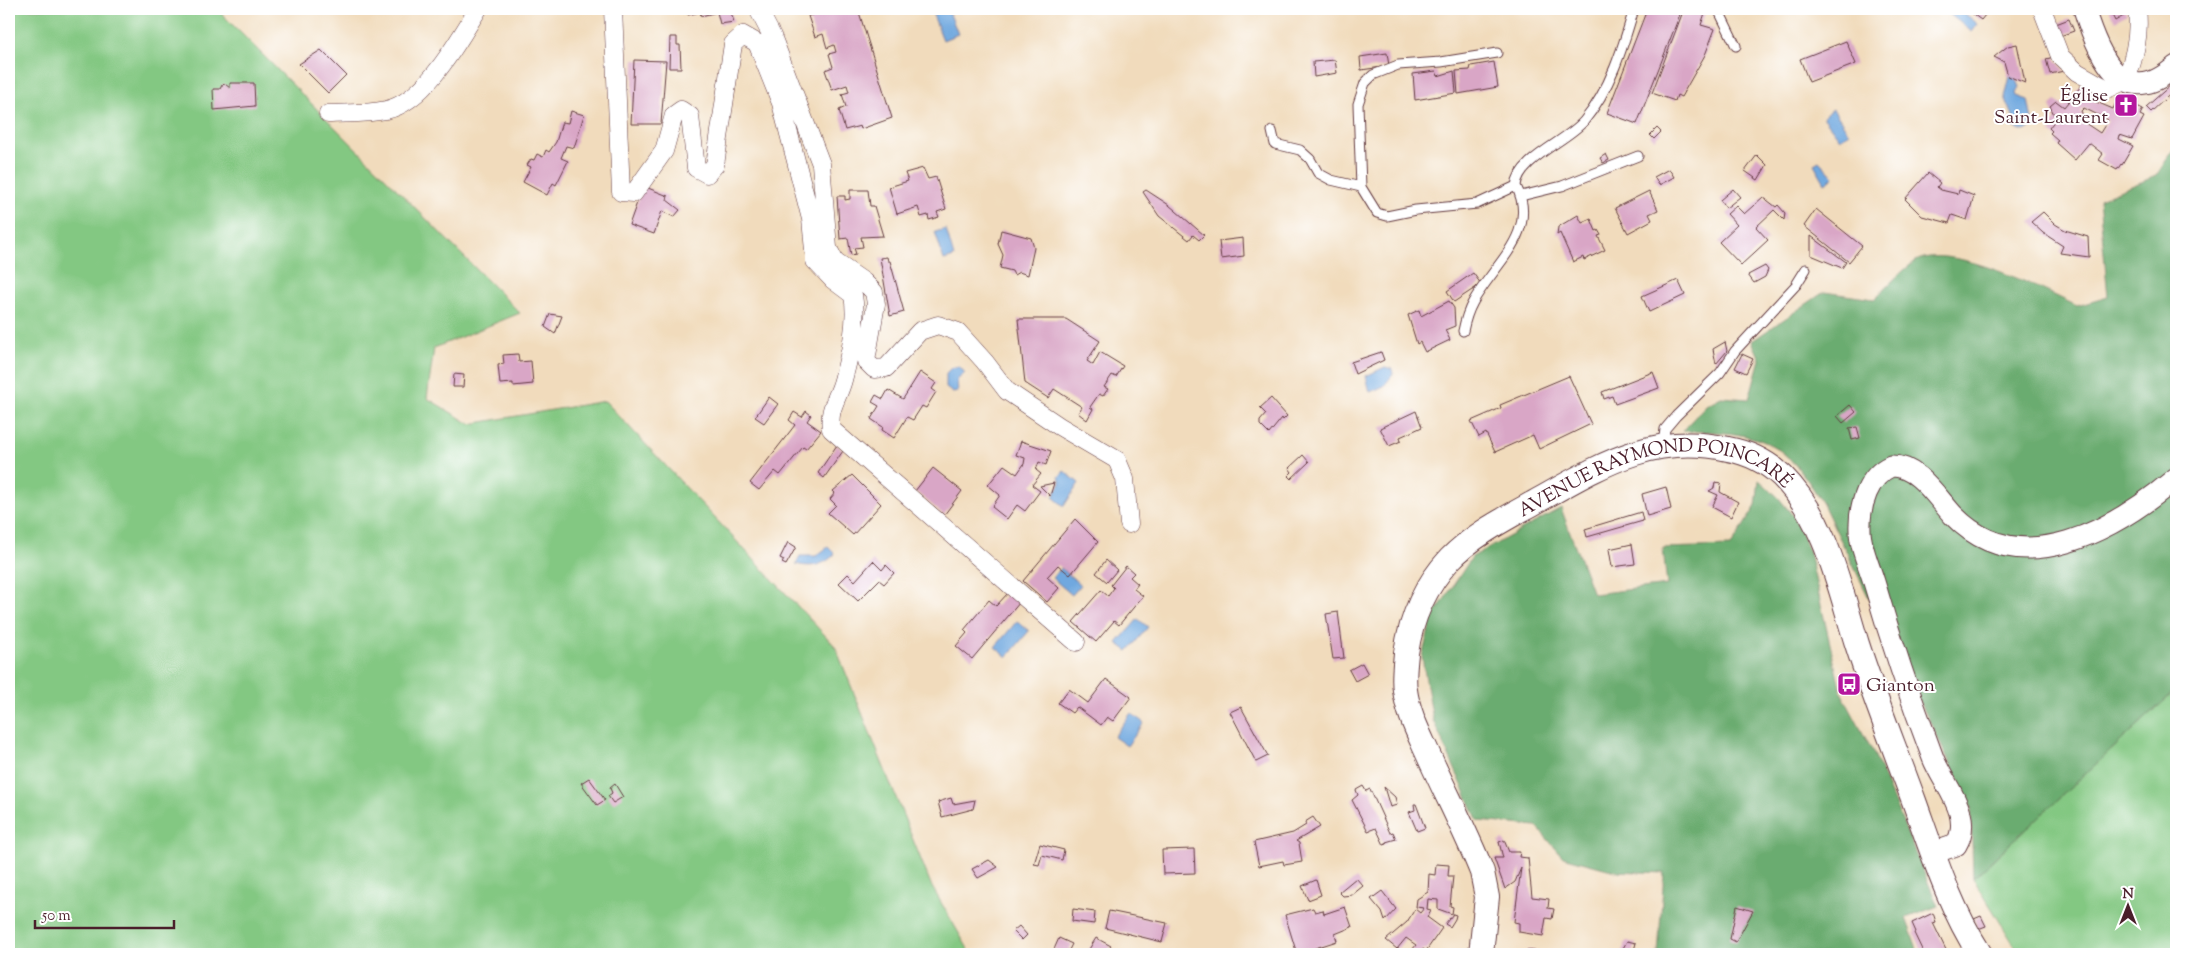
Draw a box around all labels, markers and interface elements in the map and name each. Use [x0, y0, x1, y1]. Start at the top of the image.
place label: Église Saint-Laurent [1994, 83, 2108, 132]
church icon: Église Saint-Laurent [2113, 92, 2139, 118]
street label: AVENUE RAYMOND POINCARÉ [1514, 433, 1798, 525]
bus stop icon: Gianton [1836, 671, 1862, 697]
place label: Gianton [1866, 673, 1935, 700]
north arrow [2102, 880, 2152, 930]
text: N [2122, 885, 2134, 905]
scale bar [35, 898, 174, 930]
text: 50 m [41, 906, 71, 927]

